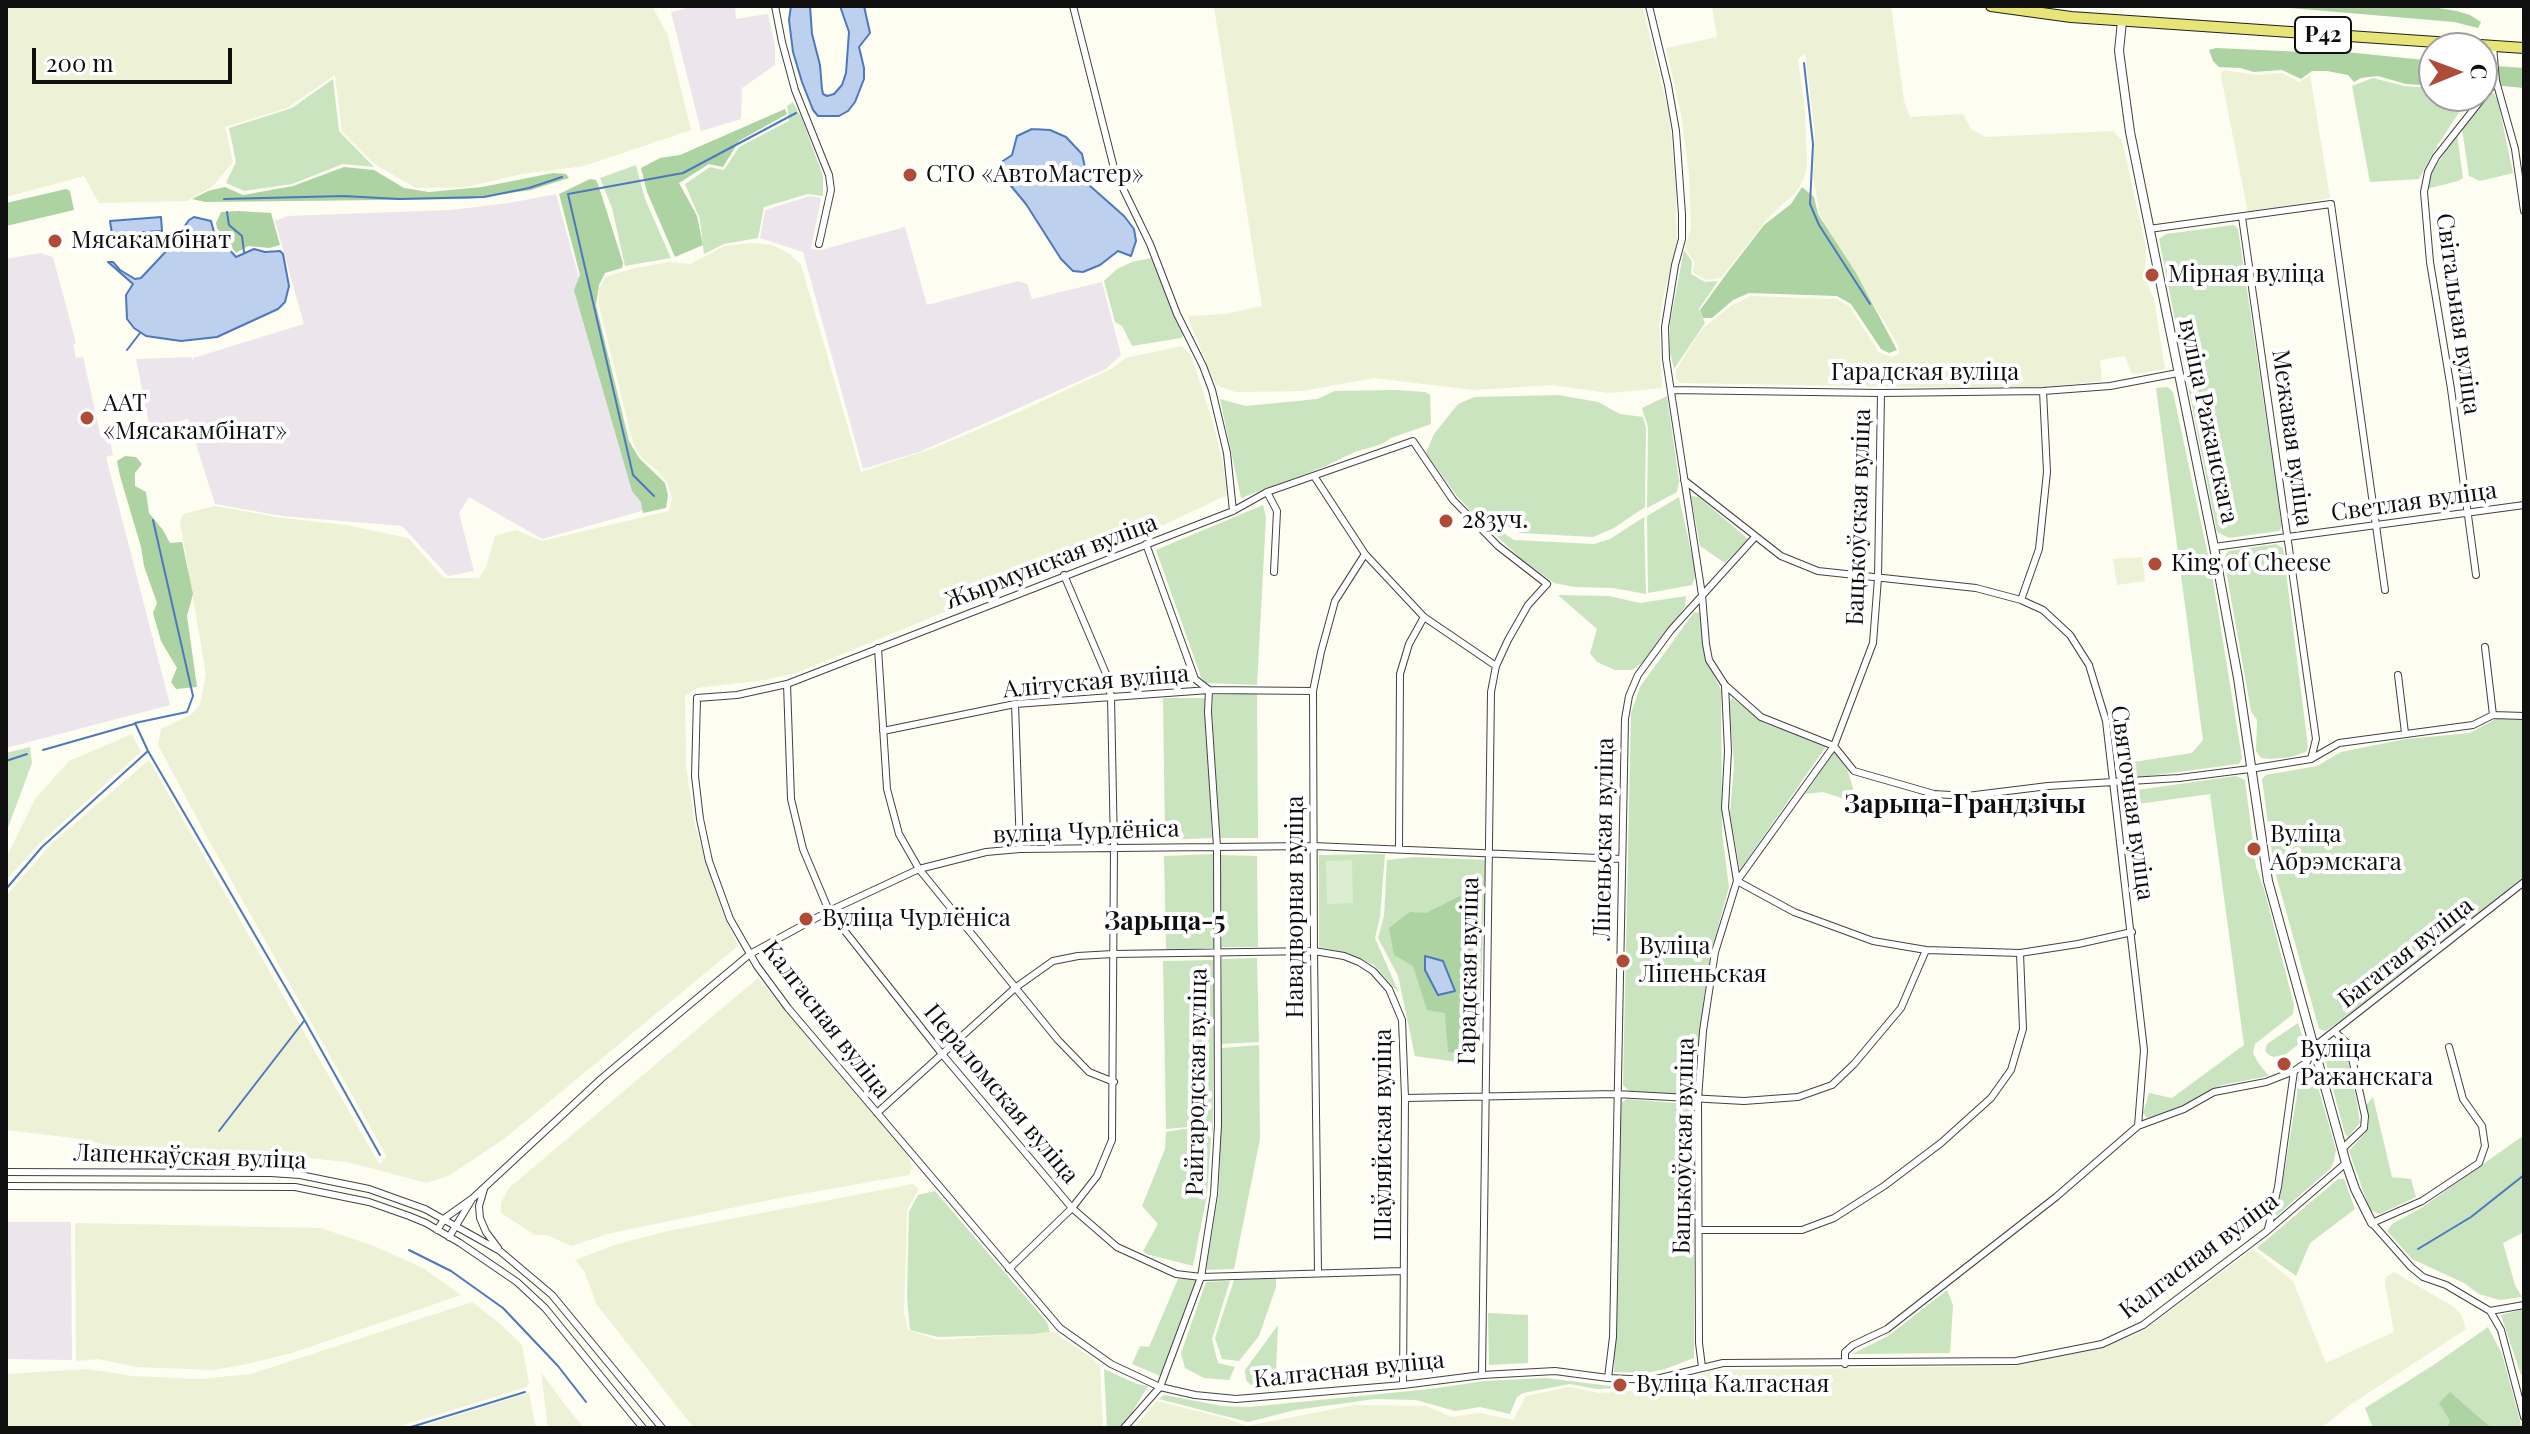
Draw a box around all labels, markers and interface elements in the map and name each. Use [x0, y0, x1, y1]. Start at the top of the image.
road number: Р42 [2295, 17, 2351, 53]
scale bar [36, 32, 236, 82]
north arrow [2418, 32, 2498, 112]
text: 200 m [46, 46, 114, 78]
text: С [2465, 64, 2495, 80]
place label: СТО «АвтоМастер» [926, 161, 1144, 189]
marker: СТО «АвтоМастер» [901, 166, 919, 184]
street label: Світальная вуліца [2430, 211, 2486, 417]
place label: Мясакамбінат [71, 227, 231, 255]
marker: Мясакамбінат [46, 232, 64, 250]
place label: Мірная вуліца [2168, 261, 2325, 289]
marker: Мірная вуліца [2143, 266, 2161, 284]
street label: вуліца Ражанскага [2172, 316, 2244, 526]
street label: Межавая вуліца [2265, 348, 2319, 528]
street label: Гарадская вуліца [1831, 359, 2019, 387]
place label: ААТ «Мясакамбінат» [103, 390, 287, 446]
street label: Бацькоўская вуліца [1841, 408, 1877, 626]
marker: ААТ «Мясакамбінат» [78, 409, 96, 427]
street label: Светлая вуліца [2329, 476, 2499, 528]
place label: 283уч. [1462, 507, 1528, 535]
street label: Жырмунская вуліца [941, 508, 1161, 616]
marker: 283уч. [1437, 512, 1455, 530]
place label: King of Cheese [2171, 550, 2331, 578]
marker: King of Cheese [2146, 555, 2164, 573]
street label: Алітуская вуліца [1002, 660, 1190, 704]
street label: Святочная вуліца [2104, 704, 2160, 902]
street label: Ліпеньская вуліца [1588, 737, 1620, 941]
district label: Зарыца-Грандзічы [1844, 789, 2086, 821]
street label: Навадворная вуліца [1282, 796, 1310, 1018]
street label: вуліца Чурлёніса [992, 814, 1180, 850]
place label: Вуліца Абрэмскага [2270, 821, 2402, 877]
marker: Вуліца Абрэмскага [2245, 840, 2263, 858]
street label: Гарадская вуліца [1453, 877, 1485, 1065]
street label: Багатая вуліца [2333, 891, 2479, 1015]
place label: Вуліца Чурлёніса [822, 905, 1011, 933]
district label: Зарыца-5 [1105, 906, 1225, 938]
marker: Вуліца Чурлёніса [797, 910, 815, 928]
place label: Вуліца Ліпеньская [1639, 933, 1767, 989]
street label: Калгасная вуліца [756, 936, 896, 1104]
marker: Вуліца Ліпеньская [1614, 952, 1632, 970]
street label: Райгародская вуліца [1181, 968, 1213, 1196]
street label: Пераломская вуліца [918, 998, 1084, 1190]
street label: Шаўляйская вуліца [1370, 1029, 1398, 1241]
place label: Вуліца Ражанскага [2300, 1036, 2433, 1092]
street label: Бацькоўская вуліца [1668, 1037, 1700, 1255]
marker: Вуліца Ражанскага [2275, 1055, 2293, 1073]
street label: Лапенкаўская вуліца [73, 1139, 307, 1175]
street label: Калгасная вуліца [2114, 1187, 2284, 1325]
street label: Калгасная вуліца [1252, 1346, 1446, 1394]
place label: Вуліца Калгасная [1636, 1371, 1829, 1399]
marker: Вуліца Калгасная [1611, 1376, 1629, 1394]

